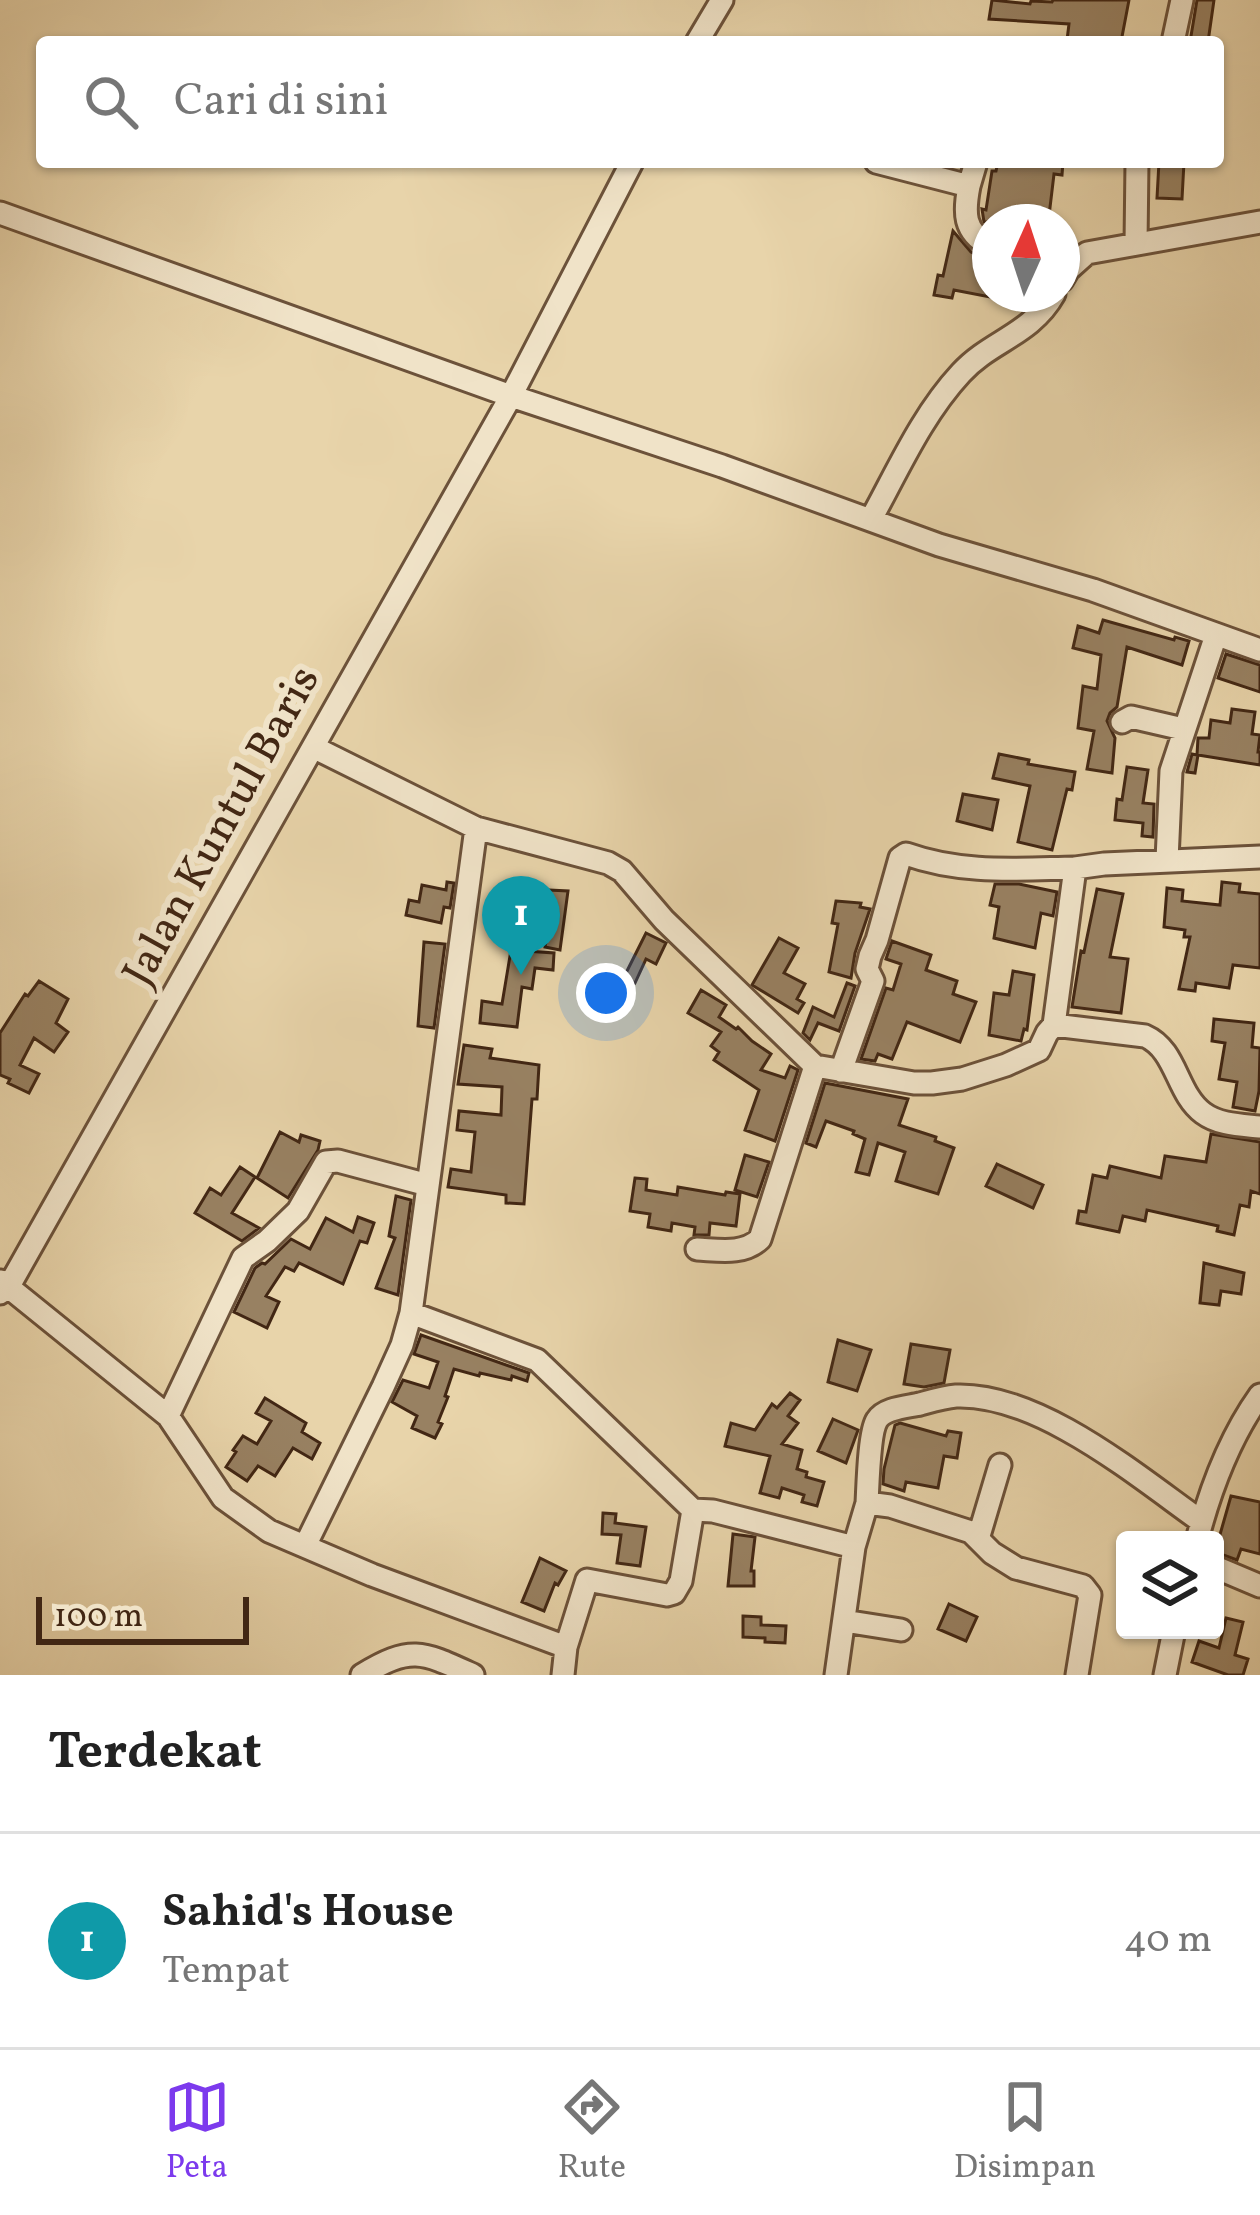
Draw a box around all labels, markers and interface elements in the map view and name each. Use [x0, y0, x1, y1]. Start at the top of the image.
search box [36, 36, 1224, 168]
icon: search [78, 69, 144, 135]
text: Cari di sini [174, 71, 388, 134]
north arrow [972, 204, 1080, 312]
street label: Jalan Kuntul Baris [109, 655, 337, 999]
pin: 1 [482, 876, 560, 975]
your location [576, 963, 636, 1023]
map controls [1116, 1531, 1224, 1639]
button: layers [1116, 1531, 1224, 1639]
scale bar [36, 1591, 249, 1644]
text: 100 m [54, 1595, 143, 1641]
text: Terdekat [48, 1718, 262, 1789]
text: Sahid's House [162, 1882, 454, 1945]
text: 1 [79, 1914, 95, 1968]
text: 40 m [1124, 1914, 1212, 1968]
text: Tempat [162, 1945, 290, 1999]
tab: Peta [164, 2074, 230, 2192]
tab: Rute [558, 2074, 626, 2192]
tab: Disimpan [954, 2074, 1096, 2192]

